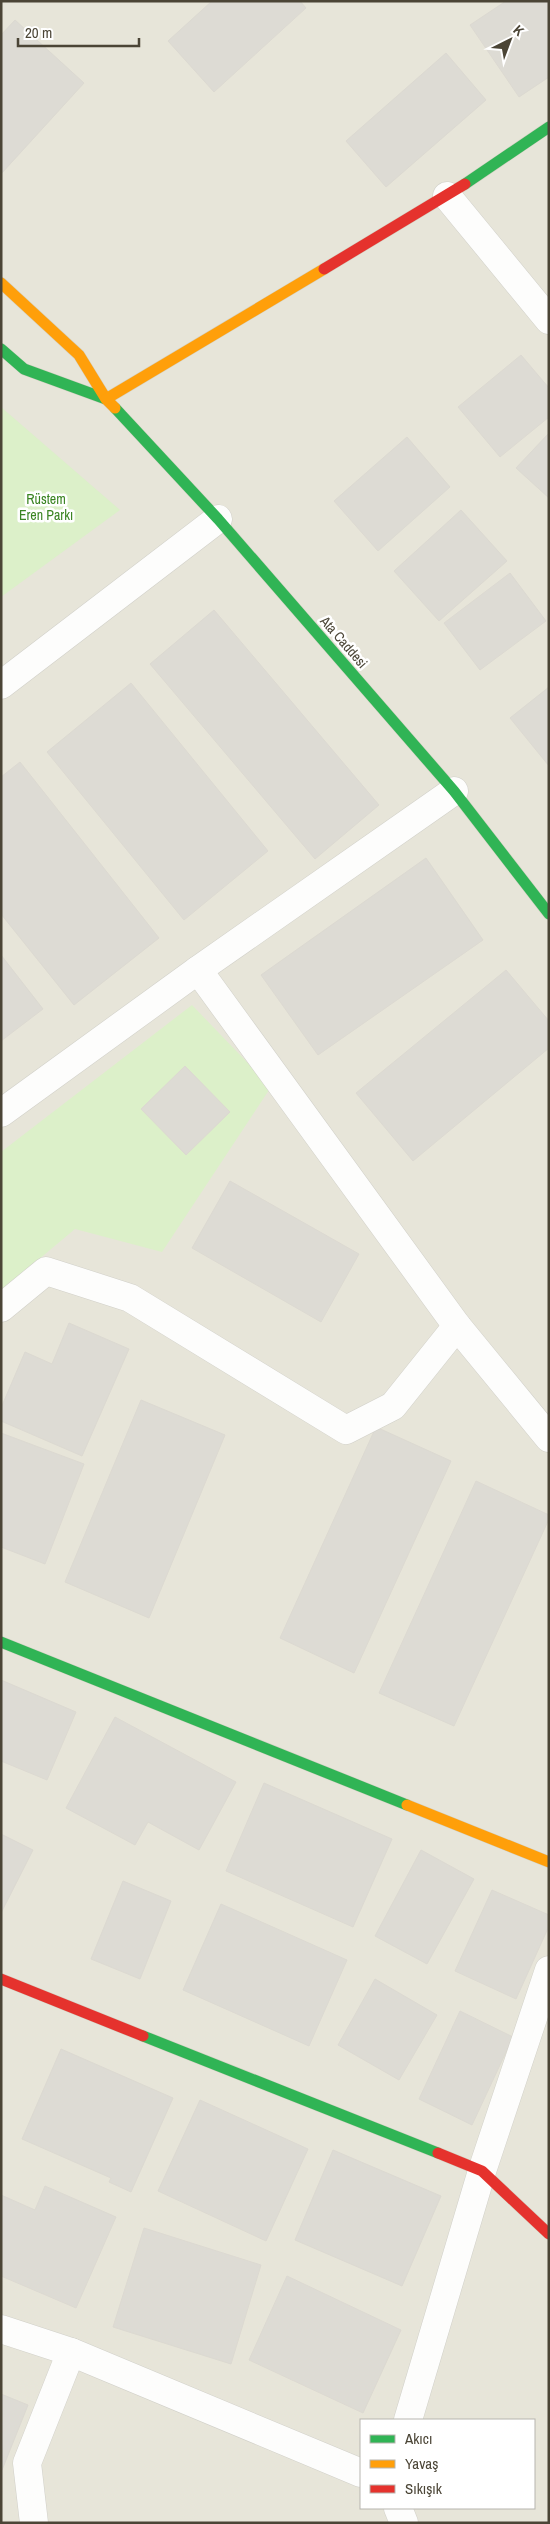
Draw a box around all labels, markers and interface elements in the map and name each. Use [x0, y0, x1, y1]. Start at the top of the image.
scale bar [18, 15, 139, 47]
north arrow [485, 15, 535, 65]
text: K [510, 21, 528, 40]
text: 20 m [25, 22, 52, 43]
park label: Rüstem Eren Parkı [19, 490, 73, 524]
street label: Ata Caddesi [316, 611, 372, 672]
legend [360, 2419, 535, 2509]
text: Akıcı [404, 2428, 432, 2449]
text: Yavaş [405, 2453, 438, 2474]
text: Sıkışık [405, 2478, 443, 2499]

